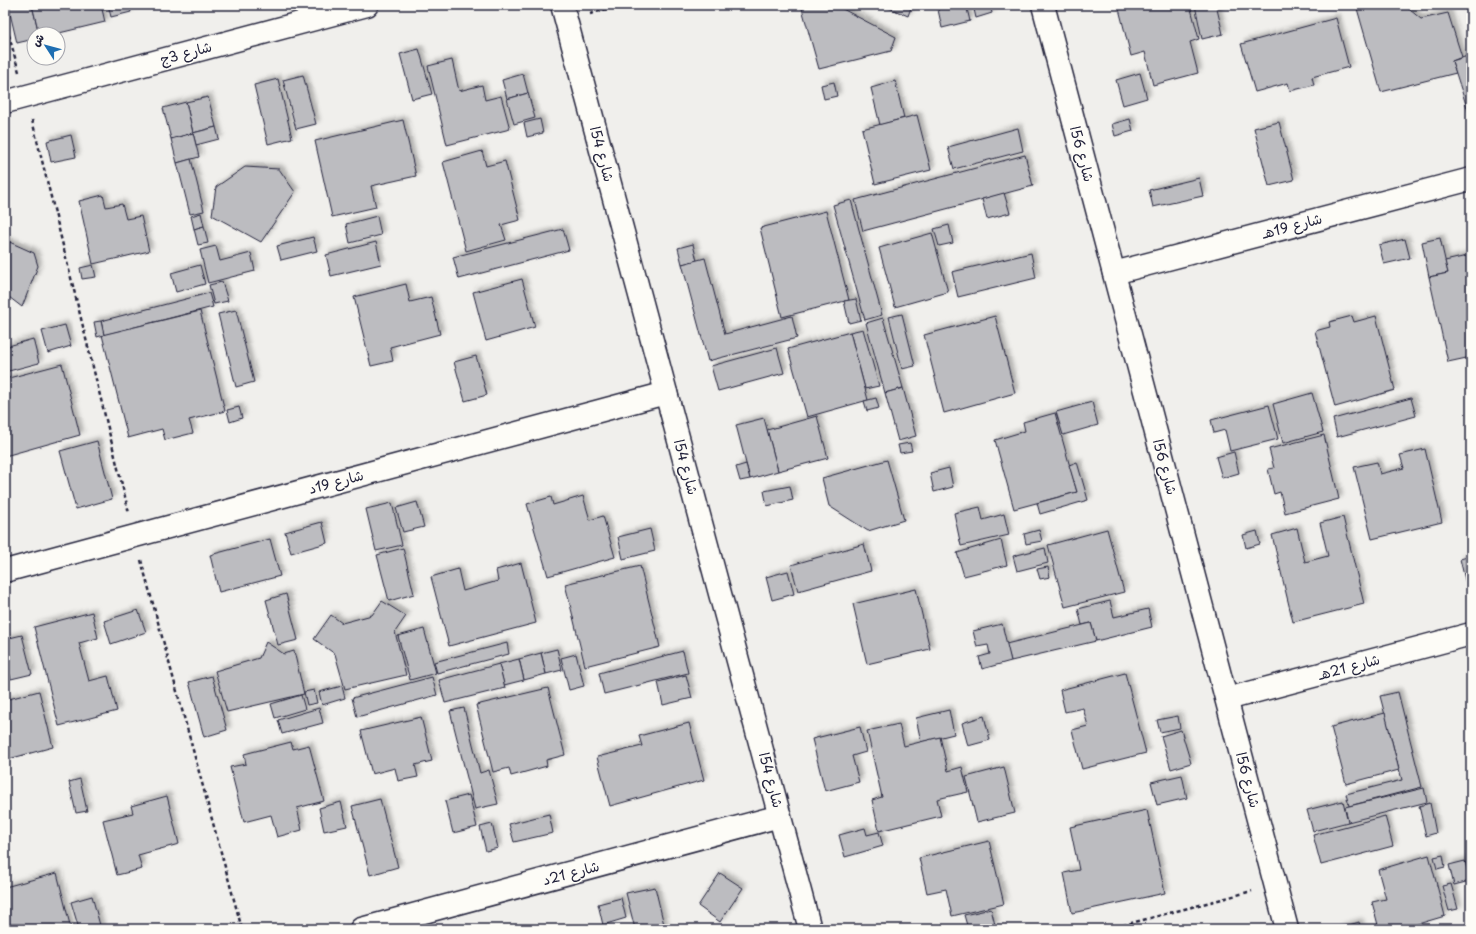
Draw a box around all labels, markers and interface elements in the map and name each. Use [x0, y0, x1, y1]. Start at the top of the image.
north arrow [26, 26, 66, 66]
text: ش [27, 30, 48, 50]
street label: شارع 3ج [158, 36, 214, 69]
street label: شارع 54ا [585, 124, 620, 184]
street label: شارع 56ا [1065, 124, 1100, 184]
street label: شارع 19هـ [1259, 207, 1324, 244]
street label: شارع 54ا [669, 437, 704, 497]
street label: شارع 56ا [1148, 437, 1183, 497]
street label: شارع 19د [306, 464, 366, 499]
street label: شارع 21هـ [1315, 648, 1382, 685]
street label: شارع 54ا [754, 750, 789, 810]
street label: شارع 56ا [1231, 750, 1266, 810]
street label: شارع 21د [540, 855, 602, 890]

